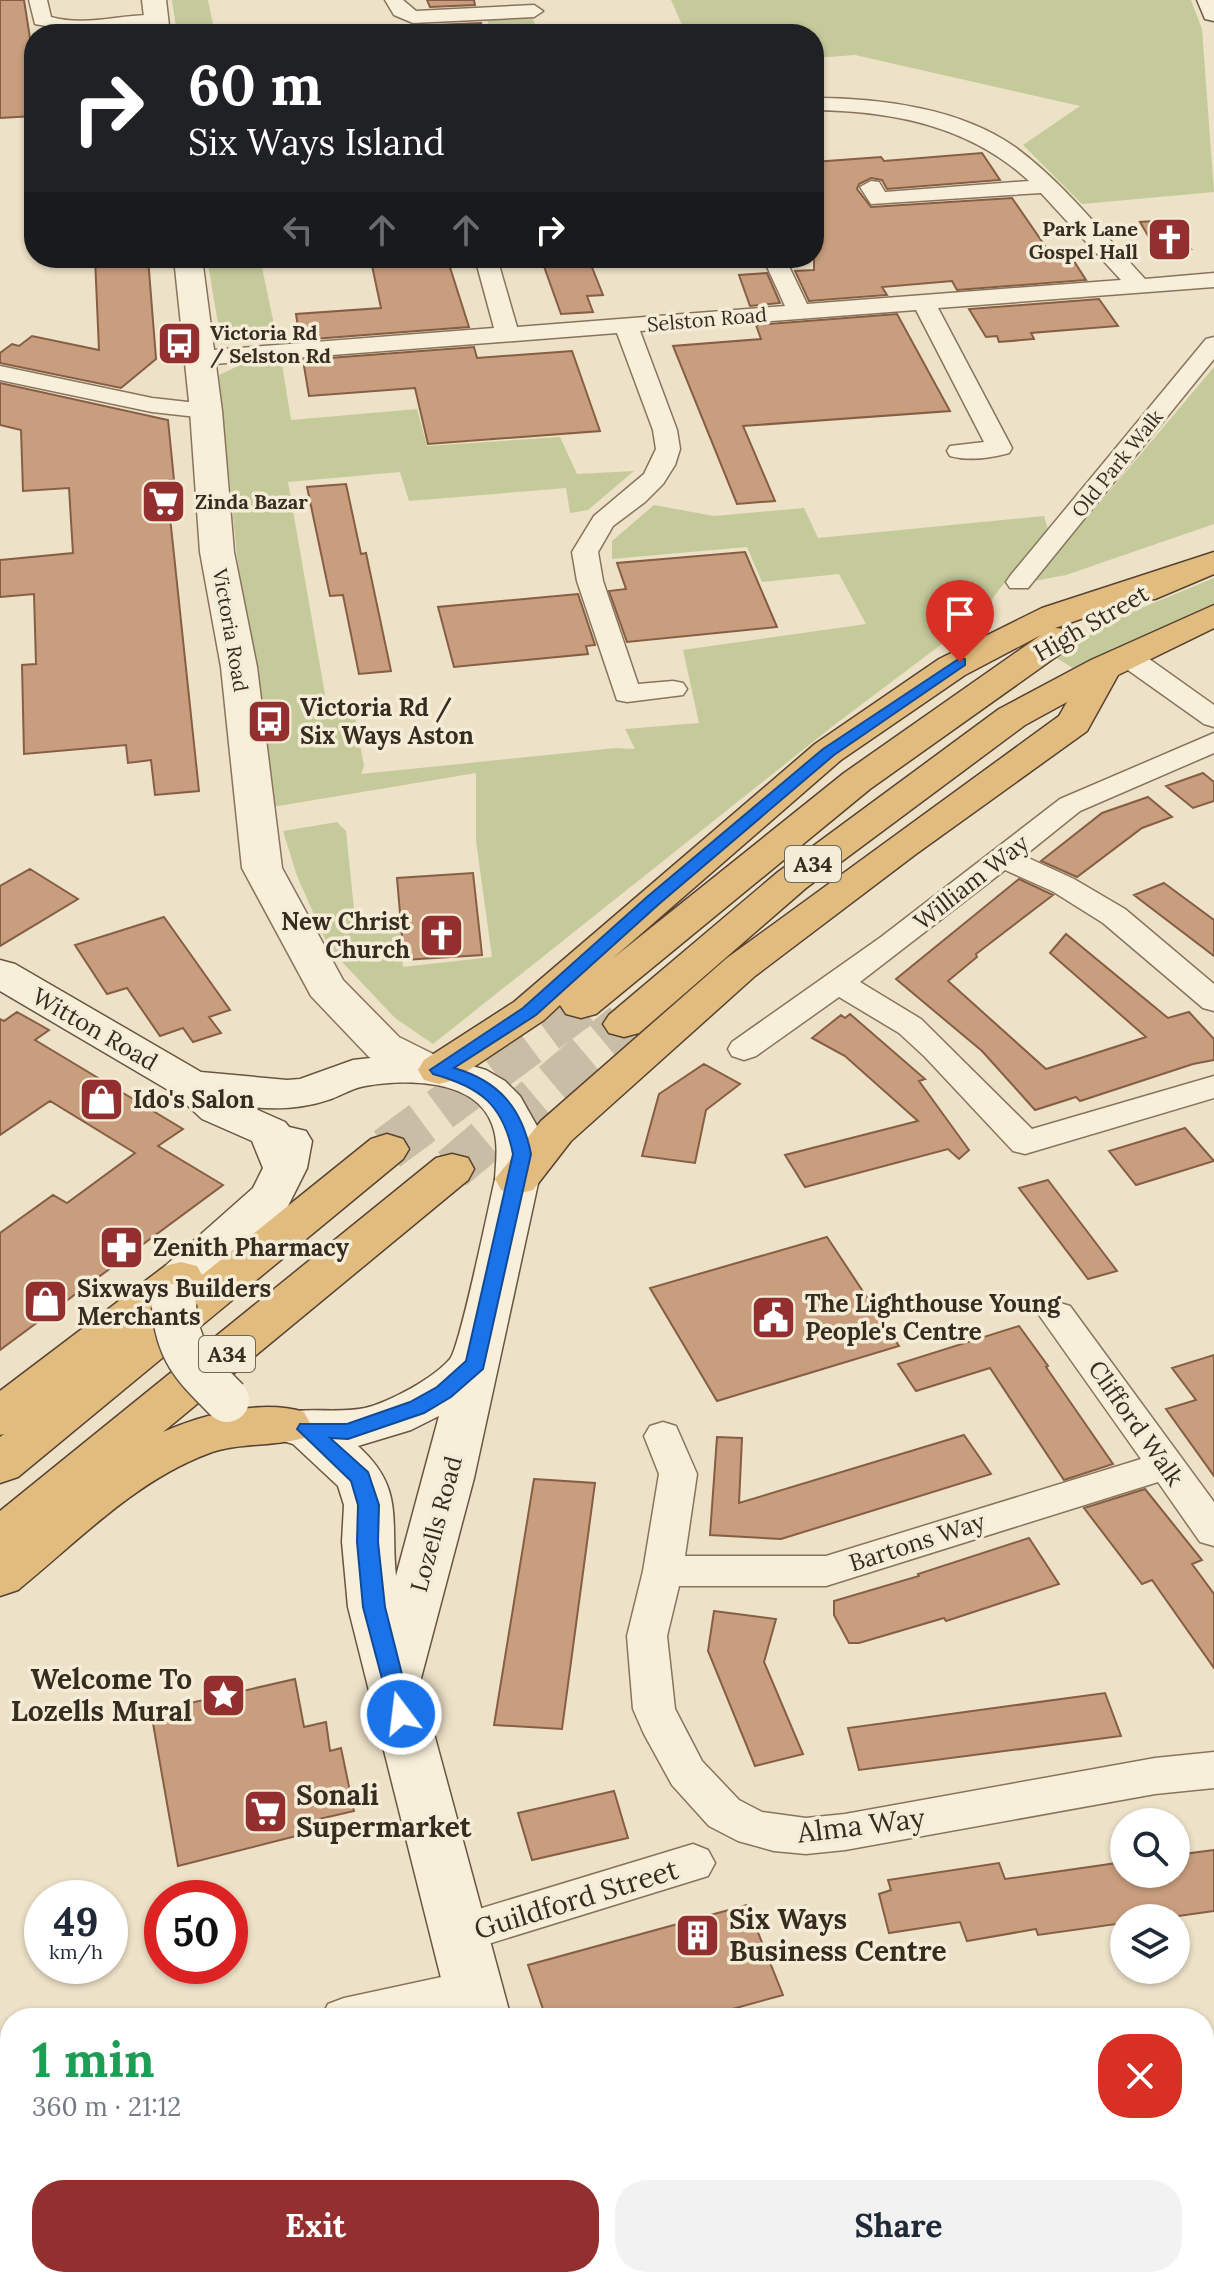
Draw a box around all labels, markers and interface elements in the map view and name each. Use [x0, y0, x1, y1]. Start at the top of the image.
text: 60 m [188, 49, 322, 120]
icon: right [56, 56, 160, 160]
text: Six Ways Island [188, 119, 445, 165]
icon: left [276, 208, 320, 252]
icon: ahead [360, 208, 404, 252]
icon: ahead [444, 208, 488, 252]
icon: right [528, 208, 572, 252]
place label: Park Lane Gospel Hall [1029, 216, 1138, 264]
church icon: Park Lane Gospel Hall [1145, 216, 1193, 264]
street label: Selston Road [646, 301, 768, 337]
bus stop icon: Victoria Rd / Selston Rd [155, 319, 203, 367]
place label: Victoria Rd / Selston Rd [210, 320, 331, 369]
street label: Old Park Walk [1066, 404, 1168, 522]
supermarket icon: Zinda Bazar [140, 477, 188, 525]
place label: Zinda Bazar [195, 489, 308, 514]
street label: Victoria Road [208, 565, 254, 694]
street label: High Street [1028, 577, 1155, 668]
pin [926, 580, 994, 662]
icon: arrive [938, 592, 982, 636]
place label: Victoria Rd / Six Ways Aston [300, 692, 474, 751]
bus stop icon: Victoria Rd / Six Ways Aston [245, 697, 293, 745]
street label: William Way [907, 827, 1035, 937]
road number: A34 [785, 846, 841, 882]
place label: New Christ Church [281, 906, 411, 965]
church icon: New Christ Church [417, 911, 465, 959]
street label: Witton Road [27, 981, 163, 1077]
shop icon: Ido's Salon [78, 1075, 126, 1123]
place label: Ido's Salon [133, 1084, 254, 1115]
pharmacy icon: Zenith Pharmacy [98, 1223, 146, 1271]
place label: Zenith Pharmacy [153, 1232, 350, 1263]
place label: Sixways Builders Merchants [77, 1273, 271, 1332]
shop icon: Sixways Builders Merchants [22, 1278, 70, 1326]
place label: The Lighthouse Young People's Centre [805, 1288, 1062, 1347]
public building icon: The Lighthouse Young People's Centre [750, 1293, 798, 1341]
road number: A34 [199, 1336, 255, 1372]
street label: Clifford Walk [1081, 1354, 1191, 1492]
street label: Lozells Road [403, 1453, 469, 1595]
street label: Bartons Way [845, 1505, 989, 1579]
place label: Welcome To Lozells Mural [11, 1661, 192, 1729]
place icon: Welcome To Lozells Mural [199, 1671, 247, 1719]
position arrow [359, 1672, 443, 1756]
place label: Sonali Supermarket [296, 1777, 472, 1845]
supermarket icon: Sonali Supermarket [241, 1787, 289, 1835]
street label: Alma Way [794, 1799, 927, 1851]
map controls [1110, 1808, 1190, 1984]
button: search [1110, 1808, 1190, 1888]
street label: Guildford Street [470, 1851, 682, 1947]
speed limit sign: 50 [144, 1880, 248, 1984]
text: 49 [54, 1896, 98, 1947]
place label: Six Ways Business Centre [729, 1901, 947, 1969]
button: layers [1110, 1904, 1190, 1984]
building icon: Six Ways Business Centre [674, 1911, 722, 1959]
text: km/h [49, 1939, 103, 1964]
text: 1 min [32, 2029, 155, 2090]
button: close [1098, 2034, 1182, 2118]
text: 360 m · 21:12 [32, 2090, 181, 2123]
button: Exit [32, 2180, 599, 2272]
button: Share [615, 2180, 1182, 2272]

